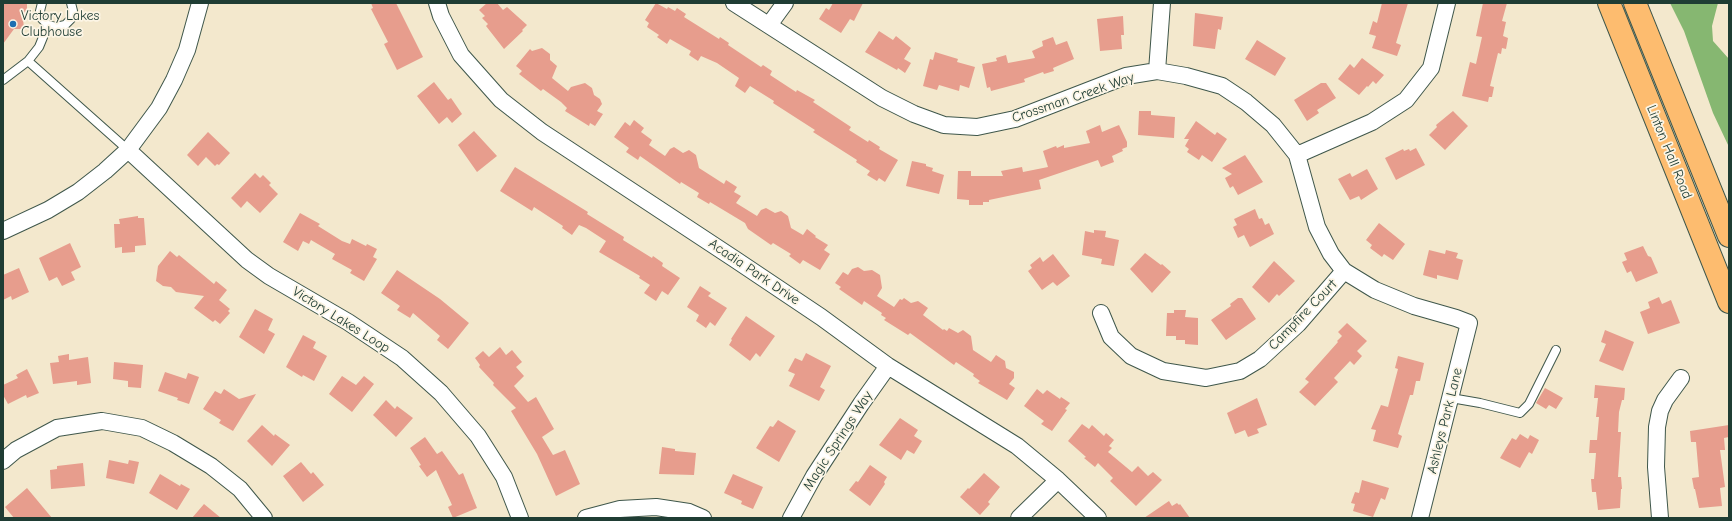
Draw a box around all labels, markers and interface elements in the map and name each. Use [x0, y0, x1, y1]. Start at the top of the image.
place label: Victory Lakes Clubhouse [21, 8, 99, 40]
marker: Victory Lakes Clubhouse [8, 19, 18, 29]
street label: Crossman Creek Way [1010, 69, 1136, 127]
street label: Linton Hall Road [1643, 103, 1695, 201]
street label: Acadia Park Drive [705, 235, 803, 309]
street label: Campfire Court [1265, 276, 1341, 354]
street label: Victory Lakes Loop [289, 283, 393, 357]
street label: Ashleys Park Lane [1424, 366, 1466, 476]
street label: Magic Springs Way [800, 388, 876, 494]

